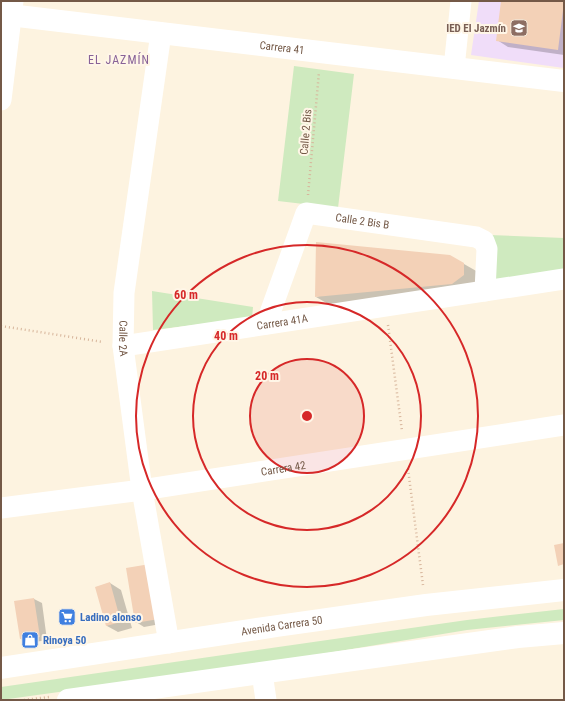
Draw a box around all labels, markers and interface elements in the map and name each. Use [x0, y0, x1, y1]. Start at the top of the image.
school or university icon: IED El Jazmín [509, 18, 529, 38]
place label: IED El Jazmín [446, 22, 506, 35]
street label: Carrera 41 [259, 38, 305, 57]
district label: EL JAZMÍN [88, 52, 150, 67]
street label: Calle 2 Bis [298, 109, 314, 155]
street label: Calle 2 Bis B [335, 211, 390, 231]
text: 60 m [174, 288, 198, 302]
street label: Carrera 41A [256, 311, 309, 332]
street label: Calle 2A [116, 320, 131, 358]
text: 40 m [214, 329, 238, 343]
text: 20 m [255, 369, 279, 383]
centre of rings [300, 409, 314, 423]
street label: Carrera 42 [260, 458, 306, 478]
supermarket icon: Ladino alonso [57, 607, 77, 627]
place label: Ladino alonso [80, 611, 142, 624]
street label: Avenida Carrera 50 [240, 613, 323, 638]
shop icon: Rinoya 50 [20, 630, 40, 650]
place label: Rinoya 50 [43, 634, 87, 647]

